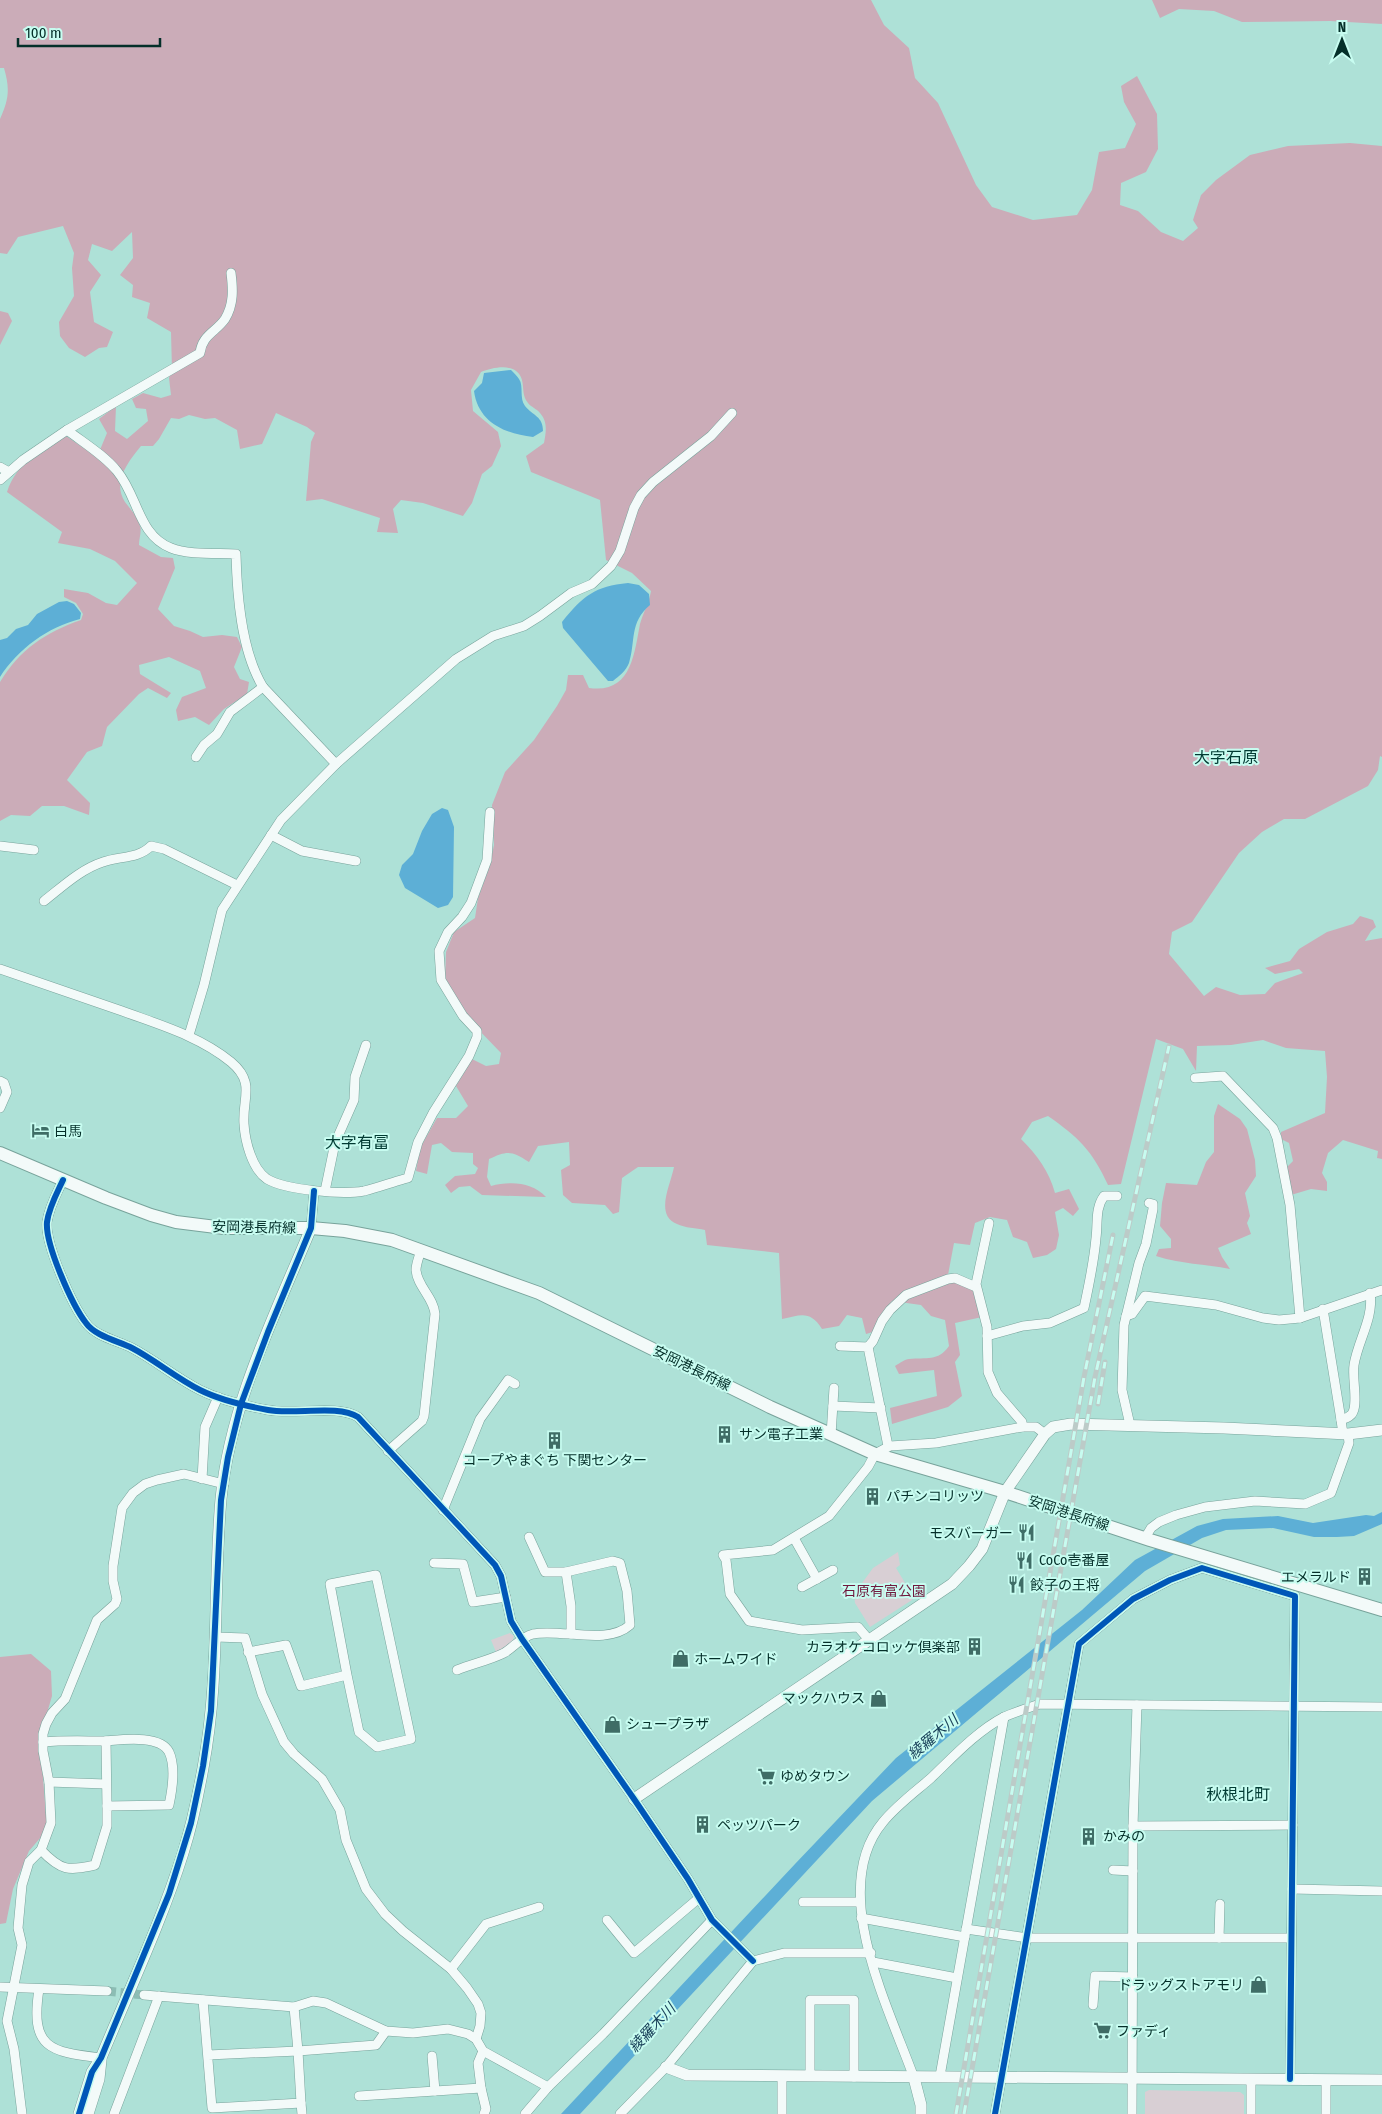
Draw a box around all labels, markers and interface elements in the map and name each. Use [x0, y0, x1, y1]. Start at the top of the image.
scale bar [18, 15, 160, 47]
north arrow [1317, 15, 1367, 65]
text: N [1338, 19, 1346, 36]
text: 100 m [25, 24, 62, 42]
district label: 大字石原 [1194, 748, 1258, 767]
hotel icon: 白馬 [30, 1121, 50, 1141]
place label: 白馬 [54, 1123, 82, 1140]
district label: 大字有冨 [325, 1133, 389, 1152]
street label: 安岡港長府線 [212, 1218, 296, 1237]
street label: 安岡港長府線 [650, 1342, 733, 1395]
building icon: サン電子工業 [715, 1424, 735, 1444]
place label: サン電子工業 [739, 1426, 823, 1443]
building icon: コープやまぐち 下関センター [545, 1430, 565, 1450]
place label: コープやまぐち 下関センター [463, 1452, 647, 1469]
building icon: パチンコリッツ [862, 1486, 882, 1506]
place label: パチンコリッツ [886, 1488, 984, 1505]
street label: 安岡港長府線 [1026, 1492, 1111, 1535]
restaurant icon: モスバーガー [1017, 1523, 1037, 1543]
place label: モスバーガー [929, 1525, 1013, 1542]
restaurant icon: CoCo壱番屋 [1015, 1550, 1035, 1570]
place label: CoCo壱番屋 [1039, 1552, 1109, 1569]
building icon: エメラルド [1355, 1567, 1375, 1587]
place label: エメラルド [1281, 1569, 1351, 1586]
restaurant icon: 餃子の王将 [1006, 1575, 1026, 1595]
place label: 餃子の王将 [1030, 1577, 1100, 1594]
park label: 石原有富公園 [842, 1583, 926, 1600]
building icon: カラオケコロッケ倶楽部 [964, 1637, 984, 1657]
place label: カラオケコロッケ倶楽部 [806, 1639, 960, 1656]
shop icon: ホームワイド [670, 1649, 690, 1669]
place label: ホームワイド [694, 1651, 778, 1668]
shop icon: マックハウス [869, 1688, 889, 1708]
place label: マックハウス [782, 1690, 865, 1707]
water label: 綾羅木川 [904, 1710, 963, 1763]
shop icon: シュープラザ [602, 1714, 622, 1734]
place label: シュープラザ [626, 1716, 709, 1733]
supermarket icon: ゆめタウン [756, 1766, 776, 1786]
place label: ゆめタウン [780, 1768, 850, 1785]
district label: 秋根北町 [1206, 1785, 1270, 1804]
building icon: ペッツパーク [693, 1815, 713, 1835]
place label: ペッツパーク [717, 1817, 801, 1834]
building icon: かみの [1079, 1826, 1099, 1846]
place label: かみの [1103, 1828, 1145, 1845]
shop icon: ドラッグストアモリ [1248, 1975, 1268, 1995]
place label: ドラッグストアモリ [1118, 1977, 1244, 1994]
water label: 綾羅木川 [625, 1998, 680, 2056]
supermarket icon: ファディ [1092, 2021, 1112, 2041]
place label: ファディ [1116, 2023, 1171, 2040]

